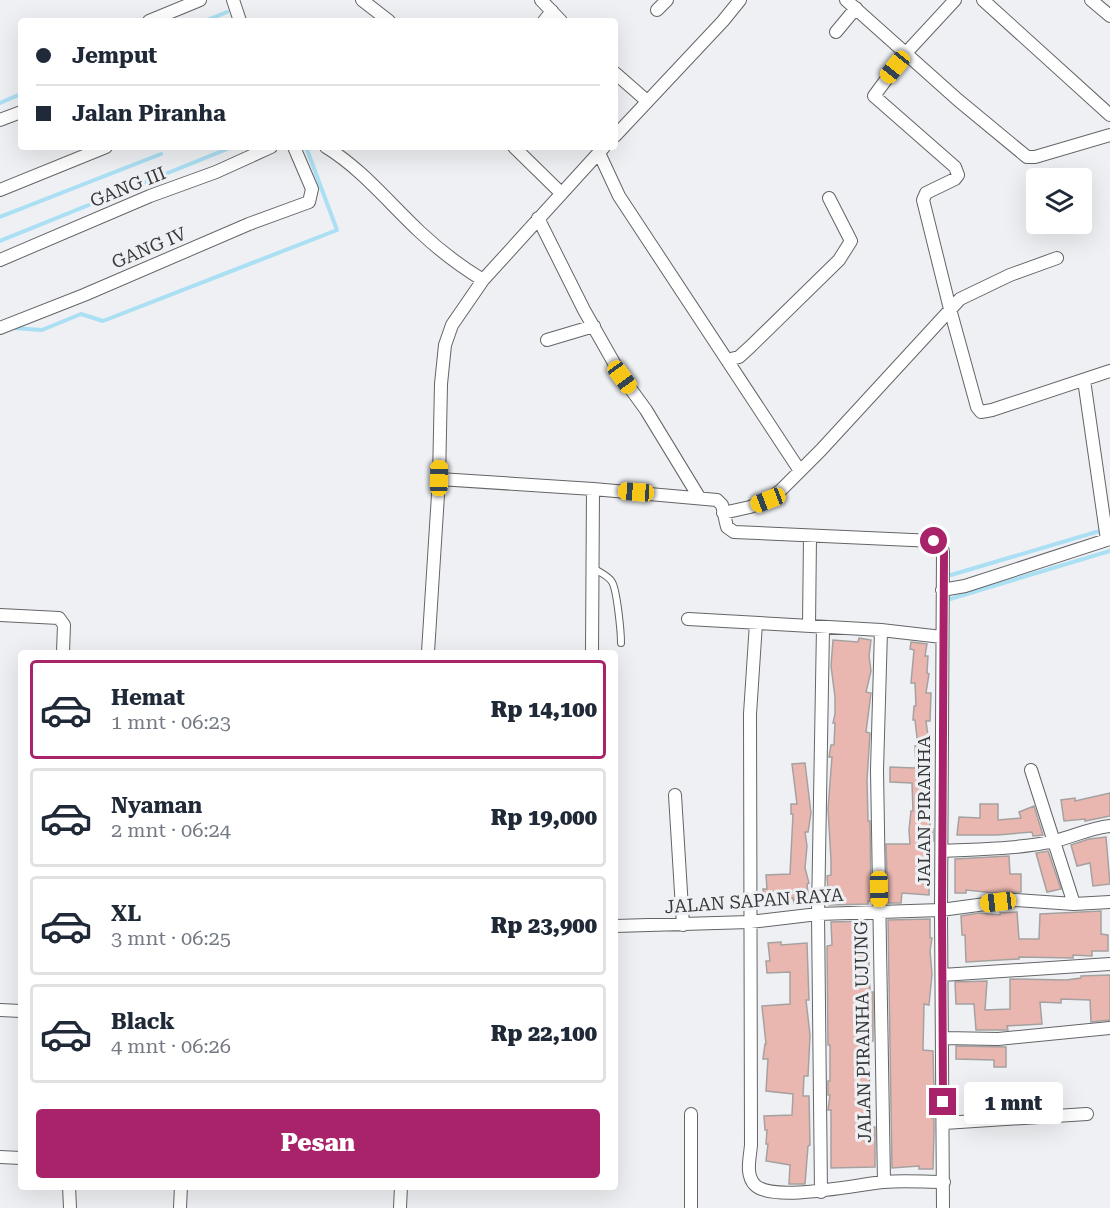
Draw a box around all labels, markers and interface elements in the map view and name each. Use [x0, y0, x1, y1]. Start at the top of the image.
text: Jemput [72, 43, 157, 68]
car [877, 47, 913, 87]
text: Jalan Piranha [72, 101, 226, 126]
street label: GANG III [87, 162, 169, 211]
map controls [1026, 168, 1092, 234]
button: layers [1026, 168, 1092, 234]
street label: GANG IV [108, 222, 190, 273]
car [604, 357, 640, 397]
car [430, 460, 448, 496]
car [617, 482, 655, 502]
car [748, 485, 788, 515]
route start [920, 527, 947, 554]
icon: car [39, 683, 93, 737]
text: Hemat [111, 685, 185, 710]
text: Rp 14,100 [491, 697, 597, 722]
text: 1 mnt · 06:23 [111, 710, 231, 734]
street label: JALAN PIRANHA [913, 735, 934, 886]
icon: car [39, 791, 93, 845]
text: Nyaman [111, 793, 202, 818]
text: Rp 19,000 [491, 805, 597, 830]
text: 2 mnt · 06:24 [111, 818, 231, 842]
car [870, 871, 888, 907]
street label: JALAN SAPAN RAYA [664, 884, 844, 917]
car [979, 891, 1017, 913]
icon: car [39, 899, 93, 953]
text: XL [111, 901, 141, 926]
text: Rp 23,900 [491, 913, 597, 938]
street label: JALAN PIRANHA UJUNG [850, 921, 875, 1143]
text: 3 mnt · 06:25 [111, 926, 231, 950]
icon: car [39, 1007, 93, 1061]
text: Black [111, 1009, 175, 1034]
text: Rp 22,100 [491, 1021, 597, 1046]
text: 4 mnt · 06:26 [111, 1034, 231, 1058]
callout: 1 mnt [964, 1081, 1063, 1123]
route end [929, 1088, 956, 1115]
text: 1 mnt [985, 1091, 1042, 1115]
button: Pesan [36, 1109, 600, 1178]

